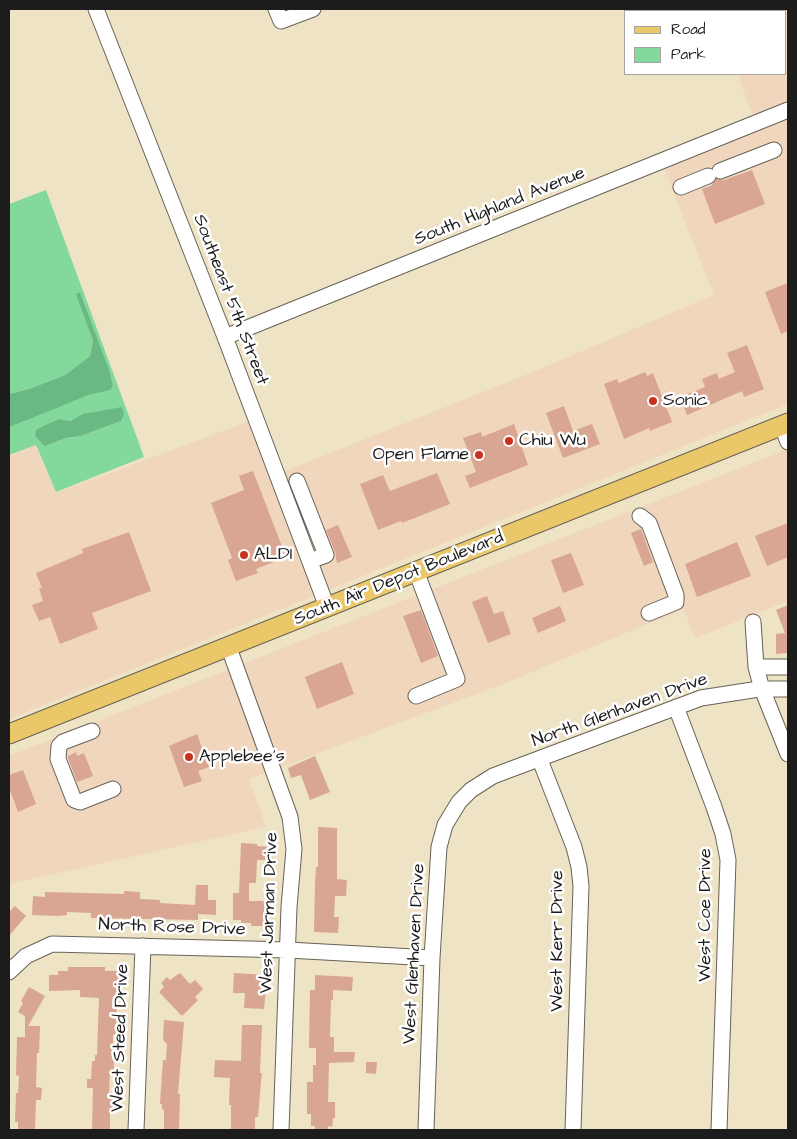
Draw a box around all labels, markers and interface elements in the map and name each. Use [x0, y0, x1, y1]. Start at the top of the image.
legend [624, 10, 787, 75]
text: Road [671, 19, 705, 40]
text: Park [671, 44, 706, 65]
street label: South Highland Avenue [412, 163, 588, 251]
street label: Southeast 5th Street [187, 212, 273, 388]
place label: Sonic [663, 390, 708, 412]
marker: Sonic [647, 395, 659, 407]
place label: Chiu Wu [519, 430, 586, 452]
marker: Chiu Wu [503, 435, 515, 447]
place label: Open Flame [373, 444, 469, 466]
marker: Open Flame [473, 449, 485, 461]
street label: South Air Depot Boulevard [291, 527, 507, 631]
place label: ALDI [254, 544, 292, 566]
marker: ALDI [238, 549, 250, 561]
street label: North Glenhaven Drive [529, 669, 711, 753]
place label: Applebee's [199, 746, 285, 768]
marker: Applebee's [183, 751, 195, 763]
street label: West Jarman Drive [256, 832, 284, 994]
street label: West Coe Drive [695, 848, 717, 982]
street label: West Glenhaven Drive [399, 863, 431, 1045]
street label: West Kerr Drive [547, 870, 569, 1012]
street label: North Rose Drive [98, 915, 246, 941]
street label: West Steed Drive [108, 963, 134, 1113]

